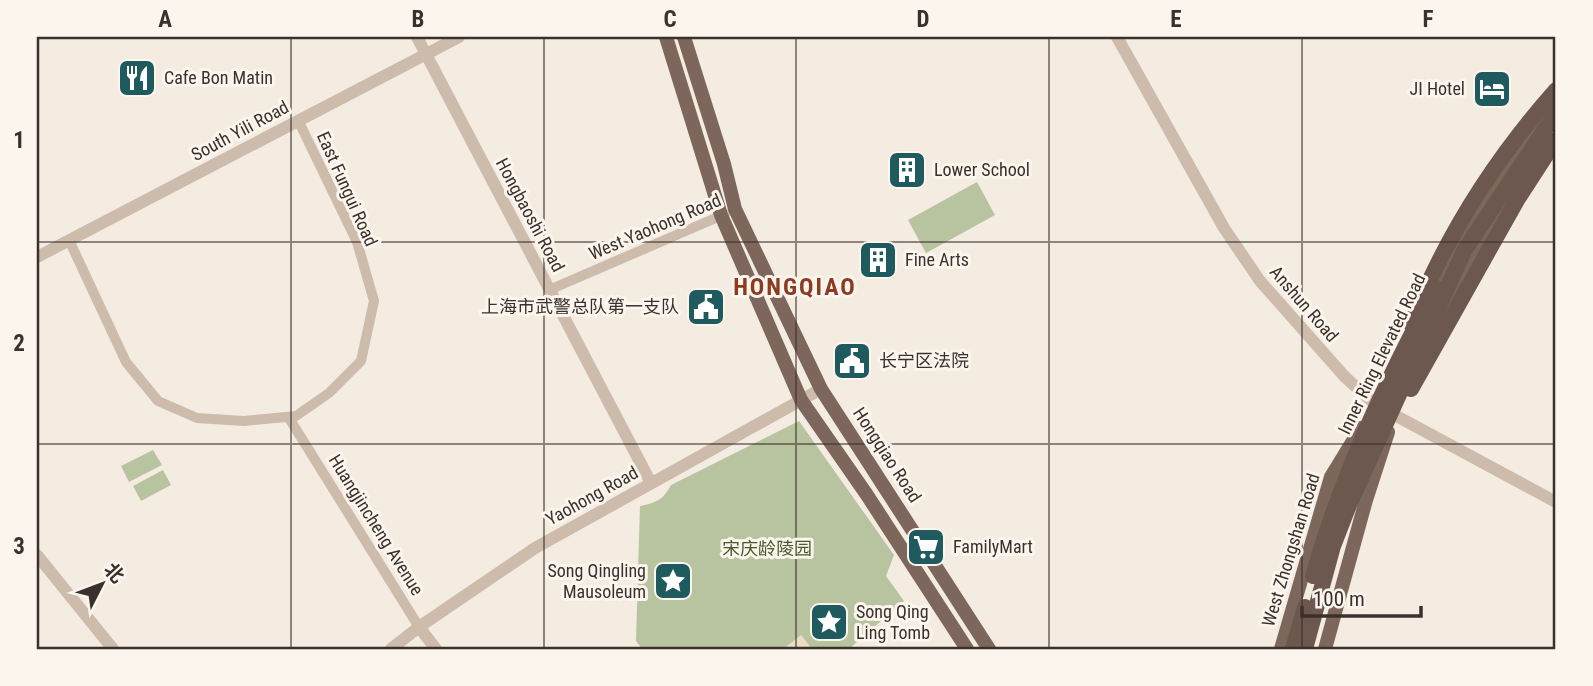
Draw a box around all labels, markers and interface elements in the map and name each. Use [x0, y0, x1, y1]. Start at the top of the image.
text: A [158, 6, 172, 33]
text: B [412, 6, 424, 33]
text: C [663, 6, 677, 33]
text: D [917, 6, 930, 33]
text: E [1170, 6, 1182, 33]
text: F [1423, 6, 1434, 33]
restaurant icon: Cafe Bon Matin [116, 57, 158, 99]
place label: Cafe Bon Matin [164, 67, 273, 88]
hotel icon: JI Hotel [1471, 68, 1513, 110]
place label: JI Hotel [1410, 78, 1465, 99]
street label: South Yili Road [187, 96, 292, 165]
text: 1 [13, 127, 25, 154]
street label: East Fungui Road [313, 128, 382, 249]
building icon: Lower School [886, 149, 928, 191]
street label: Hongbaoshi Road [492, 154, 569, 275]
place label: Lower School [934, 159, 1030, 180]
street label: West Yaohong Road [586, 189, 724, 264]
building icon: Fine Arts [857, 239, 899, 281]
place label: Fine Arts [905, 249, 969, 270]
street label: Anshun Road [1266, 261, 1343, 346]
street label: Inner Ring Elevated Road [1334, 270, 1430, 437]
district label: HONGQIAO [733, 273, 857, 301]
public building icon: 上海市武警总队第一支队 [685, 286, 727, 328]
place label: 上海市武警总队第一支队 [481, 296, 679, 317]
text: 2 [13, 330, 25, 357]
public building icon: 长宁区法院 [831, 340, 873, 382]
place label: 长宁区法院 [879, 350, 969, 371]
street label: Hongqiao Road [849, 403, 926, 506]
street label: Huangjincheng Avenue [325, 450, 428, 599]
street label: Yaohong Road [542, 462, 641, 529]
street label: West Zhongshan Road [1257, 471, 1324, 629]
supermarket icon: FamilyMart [905, 526, 947, 568]
text: 3 [13, 533, 25, 560]
place label: FamilyMart [953, 536, 1033, 557]
park label: 宋庆龄陵园 [722, 538, 812, 559]
north arrow [66, 550, 136, 620]
text: 北 [99, 558, 129, 588]
place label: Song Qingling Mausoleum [548, 560, 646, 602]
place icon: Song Qingling Mausoleum [652, 560, 694, 602]
scale bar [1302, 574, 1422, 618]
text: 100 m [1313, 587, 1365, 611]
place icon: Song Qing Ling Tomb [808, 601, 850, 643]
place label: Song Qing Ling Tomb [856, 601, 930, 643]

